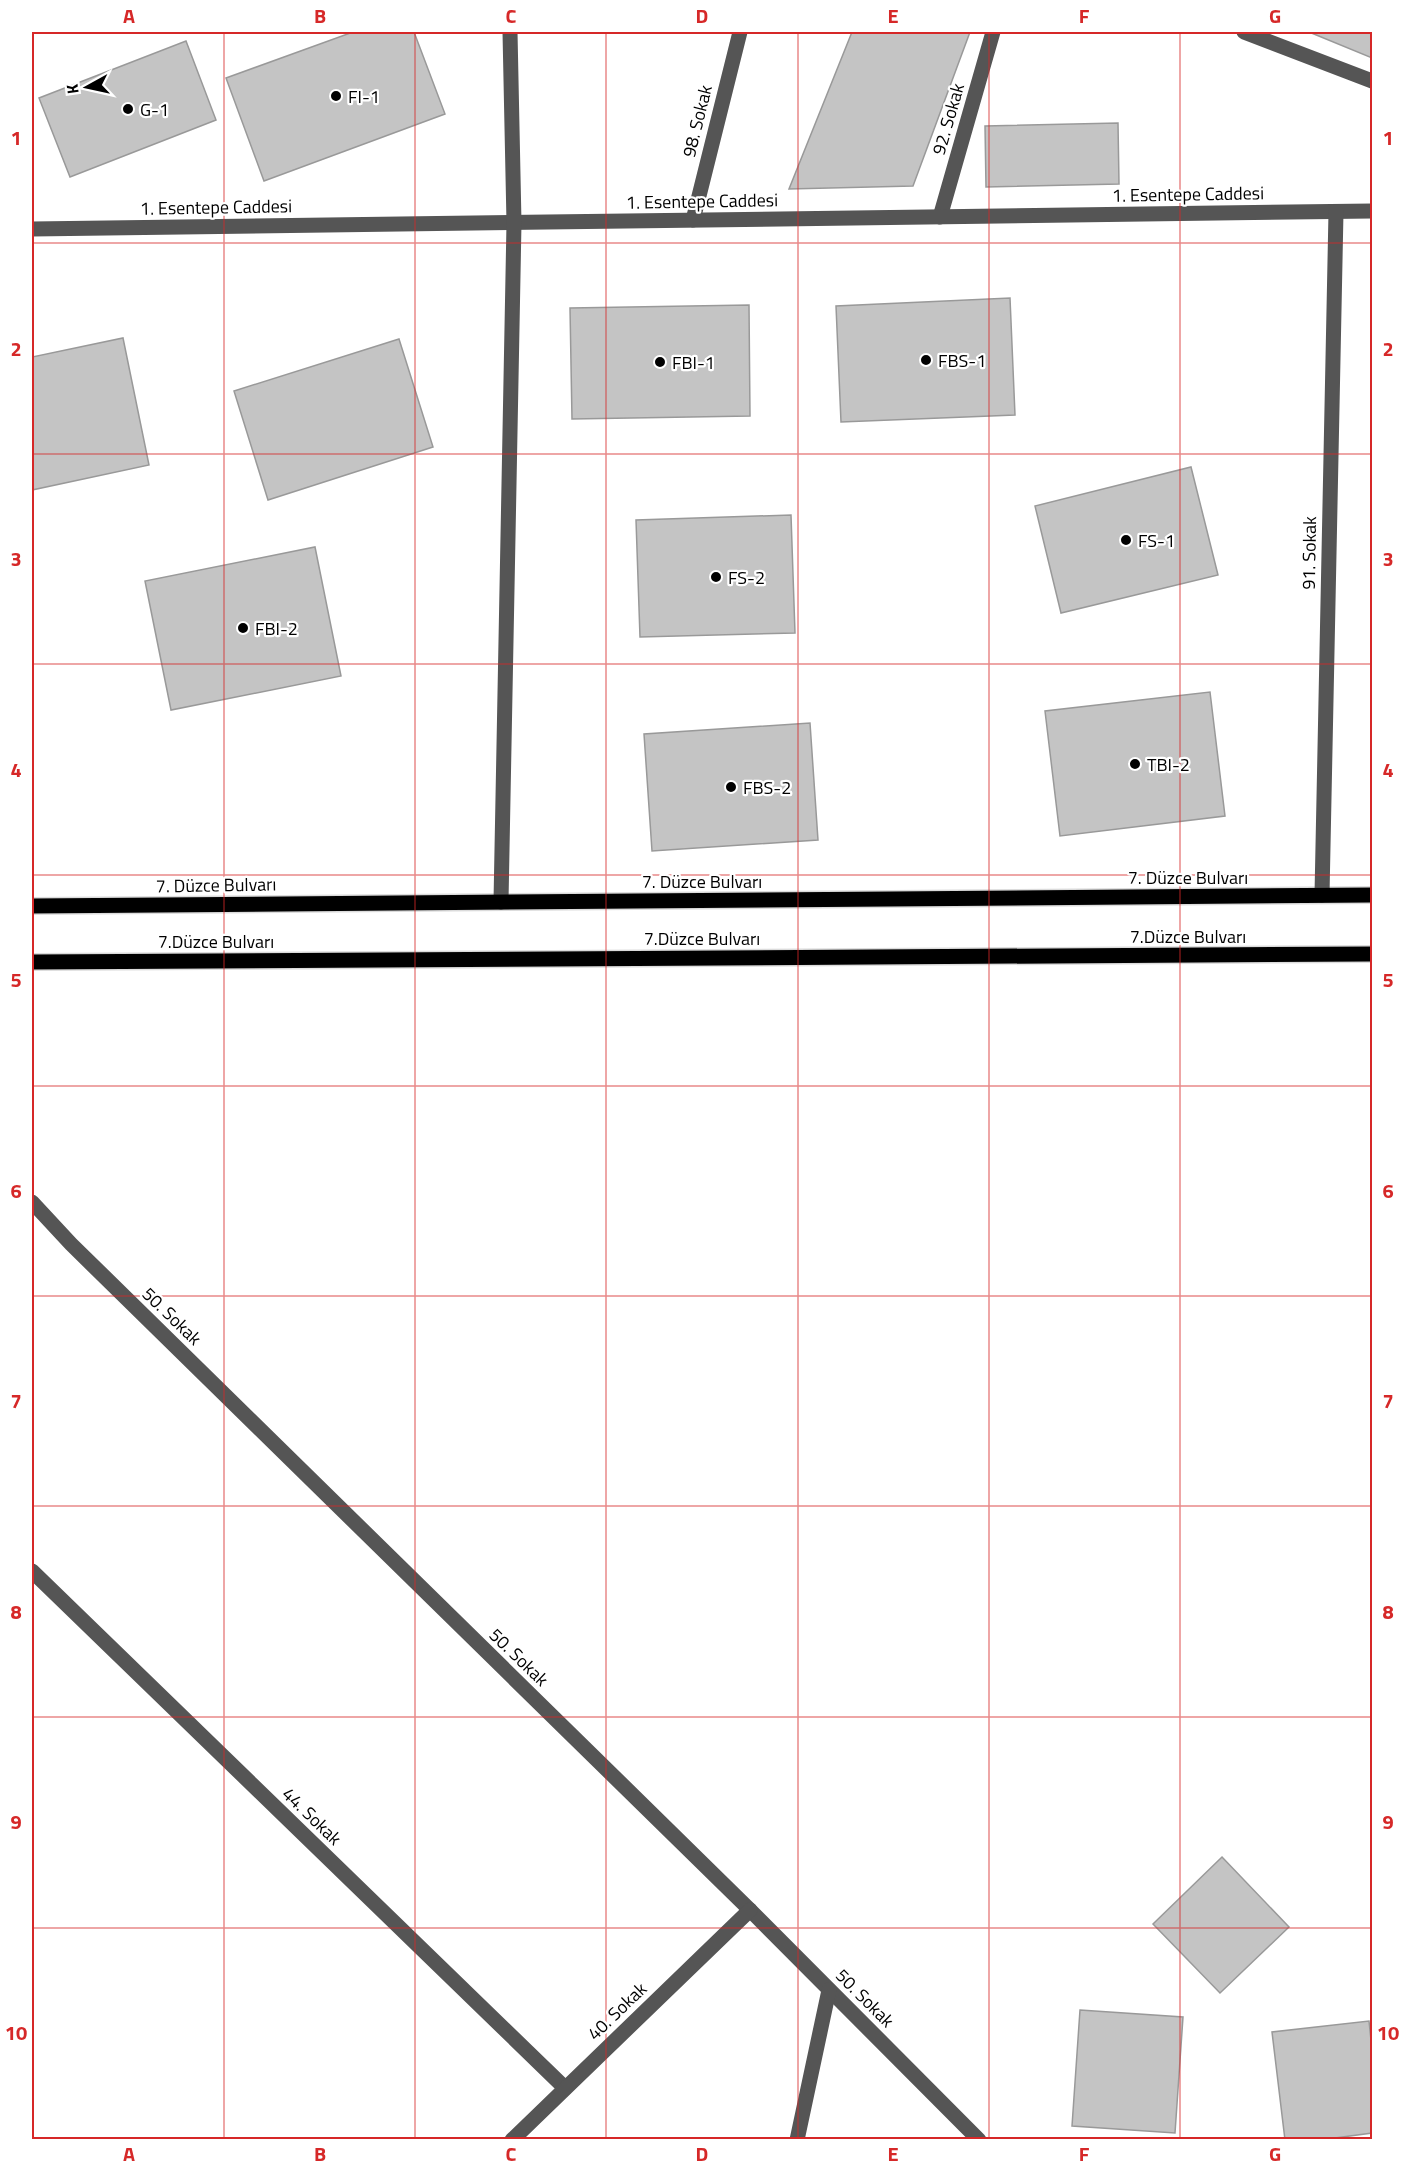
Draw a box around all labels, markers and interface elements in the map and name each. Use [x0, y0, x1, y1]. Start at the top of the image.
text: A [123, 0, 135, 31]
text: B [314, 0, 326, 31]
text: C [506, 0, 517, 31]
text: D [696, 0, 708, 31]
text: E [887, 0, 899, 31]
text: F [1079, 0, 1090, 31]
text: G [1269, 0, 1281, 31]
north arrow [57, 57, 117, 117]
street label: 92. Sokak [925, 80, 971, 158]
text: K [60, 82, 85, 95]
street label: 98. Sokak [675, 82, 719, 160]
place label: FI-1 [348, 83, 380, 110]
marker: FI-1 [329, 89, 343, 103]
place label: G-1 [140, 96, 169, 123]
marker: G-1 [121, 102, 135, 116]
text: 1 [10, 122, 22, 153]
text: 1 [1382, 122, 1394, 153]
street label: 1. Esentepe Caddesi [1112, 179, 1264, 209]
street label: 1. Esentepe Caddesi [626, 186, 778, 216]
street label: 1. Esentepe Caddesi [140, 192, 292, 222]
text: 2 [10, 333, 22, 364]
text: 2 [1382, 333, 1394, 364]
place label: FBS-1 [938, 347, 986, 374]
place label: FBI-1 [672, 349, 715, 376]
marker: FBS-1 [919, 353, 933, 367]
marker: FBI-1 [653, 355, 667, 369]
street label: 91. Sokak [1295, 516, 1323, 590]
place label: FS-1 [1138, 527, 1175, 554]
marker: FS-1 [1119, 533, 1133, 547]
text: 3 [10, 543, 22, 574]
text: 3 [1382, 543, 1394, 574]
place label: FS-2 [728, 564, 765, 591]
marker: FS-2 [709, 570, 723, 584]
place label: FBI-2 [255, 615, 298, 642]
marker: FBI-2 [236, 621, 250, 635]
place label: TBI-2 [1147, 751, 1190, 778]
text: 4 [10, 754, 22, 785]
text: 4 [1382, 754, 1394, 785]
marker: TBI-2 [1128, 757, 1142, 771]
place label: FBS-2 [743, 774, 791, 801]
marker: FBS-2 [724, 780, 738, 794]
street label: 7. Düzce Bulvarı [1128, 864, 1248, 891]
street label: 7. Düzce Bulvarı [642, 868, 762, 895]
street label: 7. Düzce Bulvarı [156, 870, 276, 900]
street label: 7.Düzce Bulvarı [1130, 923, 1246, 950]
street label: 7.Düzce Bulvarı [644, 925, 760, 952]
street label: 7.Düzce Bulvarı [158, 928, 274, 955]
text: 5 [10, 964, 22, 995]
text: 5 [1382, 964, 1394, 995]
text: 6 [10, 1175, 22, 1206]
text: 6 [1382, 1175, 1394, 1206]
street label: 50. Sokak [136, 1281, 208, 1351]
text: 7 [10, 1385, 22, 1416]
text: 7 [1382, 1385, 1394, 1416]
text: 8 [10, 1596, 22, 1627]
text: 8 [1382, 1596, 1394, 1627]
street label: 50. Sokak [483, 1622, 555, 1692]
street label: 44. Sokak [276, 1781, 348, 1851]
text: 9 [10, 1806, 22, 1837]
text: 9 [1382, 1806, 1394, 1837]
street label: 50. Sokak [829, 1962, 901, 2034]
street label: 40. Sokak [581, 1976, 653, 2046]
text: 10 [5, 2017, 27, 2048]
text: 10 [1377, 2017, 1399, 2048]
text: A [123, 2138, 135, 2169]
text: B [314, 2138, 326, 2169]
text: C [506, 2138, 517, 2169]
text: D [696, 2138, 708, 2169]
text: E [887, 2138, 899, 2169]
text: F [1079, 2138, 1090, 2169]
text: G [1269, 2138, 1281, 2169]

